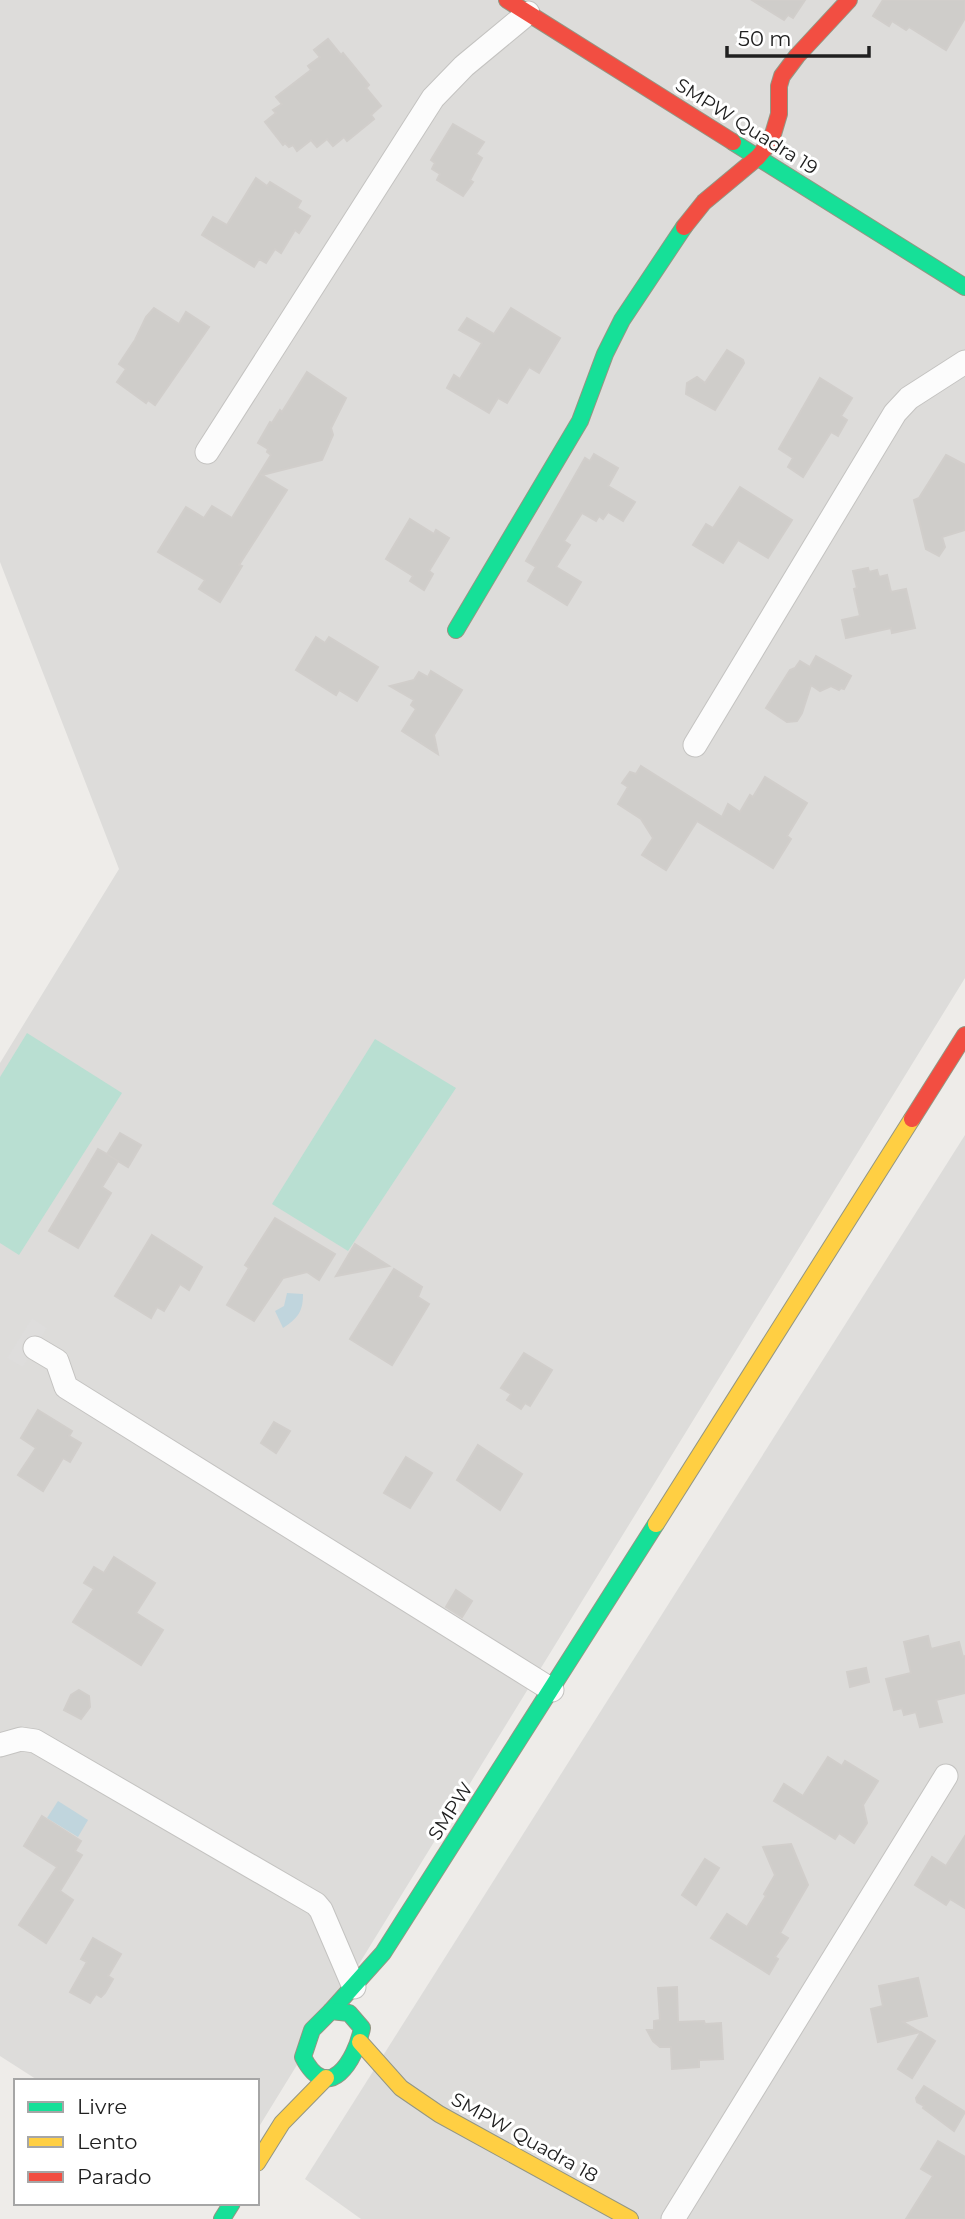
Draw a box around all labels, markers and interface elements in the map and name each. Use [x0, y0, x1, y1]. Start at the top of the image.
scale bar [727, 14, 869, 58]
text: 50 m [738, 26, 792, 51]
street label: SMPW Quadra 19 [671, 73, 822, 180]
street label: SMPW [423, 1778, 478, 1844]
legend [14, 2079, 259, 2205]
street label: SMPW Quadra 18 [447, 2088, 602, 2187]
text: Livre [77, 2094, 127, 2119]
text: Lento [77, 2129, 137, 2154]
text: Parado [77, 2164, 152, 2189]

